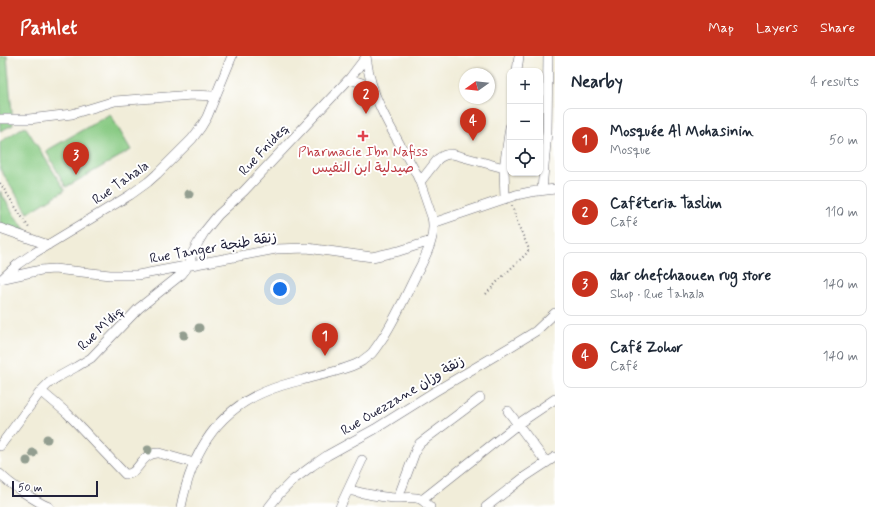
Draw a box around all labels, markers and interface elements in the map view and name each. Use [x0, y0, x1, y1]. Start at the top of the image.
text: Pathlet [20, 16, 77, 41]
text: Map [708, 19, 734, 37]
text: Layers [756, 19, 798, 37]
text: Share [820, 19, 855, 37]
north arrow [459, 68, 495, 104]
map controls [507, 68, 543, 176]
button: + [507, 68, 543, 104]
text: Nearby [571, 71, 623, 93]
text: 4 results [810, 74, 859, 91]
pin: 2 [353, 81, 379, 114]
button: − [507, 104, 543, 140]
pin: 4 [460, 108, 486, 141]
street label: Rue Fnideq [235, 120, 293, 180]
text: Mosquée Al Mohasinin [610, 122, 754, 142]
marker: Pharmacie Ibn Nafiss صيدلية ابن النفيس [358, 131, 368, 141]
text: 1 [582, 132, 588, 149]
text: 50 m [829, 132, 858, 149]
button: locate [507, 140, 543, 176]
pin: 3 [63, 142, 89, 175]
text: Mosque [610, 142, 651, 159]
place label: Pharmacie Ibn Nafiss صيدلية ابن النفيس [298, 143, 428, 177]
street label: Rue Tahala [89, 157, 153, 209]
text: Caféteria Taslim [610, 194, 722, 214]
text: 2 [582, 204, 588, 221]
text: 110 m [825, 204, 858, 221]
text: Café [610, 214, 637, 231]
street label: Rue Tanger زنقة طنجة [148, 228, 278, 269]
text: dar chefchaouen rug store [610, 266, 771, 286]
text: 3 [582, 276, 588, 293]
text: 140 m [823, 276, 858, 293]
your location [270, 279, 290, 299]
text: Shop · Rue Tahala [610, 286, 704, 303]
street label: Rue M'diq [74, 303, 127, 355]
pin: 1 [312, 323, 338, 356]
text: Café Zohor [610, 338, 683, 358]
text: 4 [581, 348, 589, 365]
text: 140 m [823, 348, 858, 365]
street label: Rue Ouezzane زنقة وزان [337, 352, 468, 440]
text: Café [610, 358, 637, 375]
scale bar [12, 479, 98, 498]
text: 50 m [18, 481, 43, 495]

